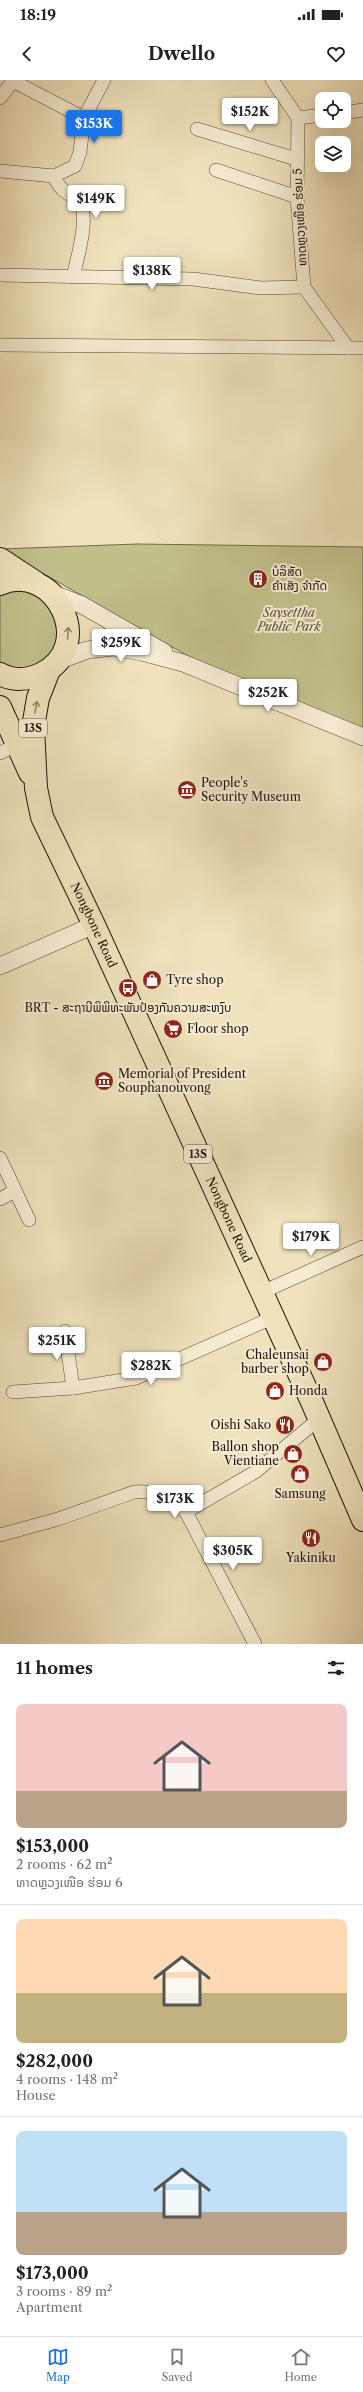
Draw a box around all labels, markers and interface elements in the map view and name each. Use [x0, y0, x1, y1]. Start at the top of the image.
text: 18:19 [20, 5, 56, 24]
icon: back [16, 43, 38, 65]
text: Dwello [148, 43, 215, 65]
icon: heart [325, 43, 347, 65]
map controls [315, 92, 351, 172]
button: locate [315, 92, 351, 128]
pin: $152K [222, 98, 278, 132]
text: $152K [231, 103, 269, 119]
pin: $153K [66, 110, 122, 144]
text: $153K [75, 115, 113, 131]
button: layers [315, 136, 351, 172]
street label: ທາດຫຼວງເໜືອ ຮ່ອມ 5 [289, 168, 310, 266]
pin: $149K [68, 185, 124, 219]
text: $149K [77, 190, 115, 206]
pin: $138K [124, 257, 180, 291]
text: $138K [133, 262, 171, 278]
place label: ບໍລິສັດ ຄຳເສັງ ຈຳກັດ [272, 564, 327, 593]
building icon: ບໍລິສັດ ຄຳເສັງ ຈຳກັດ [247, 568, 269, 590]
park label: Saysettha Public Park [256, 605, 322, 634]
one-way arrow [64, 627, 71, 640]
pin: $259K [93, 629, 149, 663]
text: $259K [101, 634, 141, 650]
pin: $252K [240, 679, 296, 713]
text: $252K [248, 684, 288, 700]
one-way arrow [33, 701, 41, 714]
road number: 13S [19, 719, 47, 737]
place label: People's Security Museum [201, 775, 301, 804]
museum icon: People's Security Museum [176, 779, 198, 801]
street label: Nongbone Road [68, 880, 121, 971]
shop icon: Tyre shop [141, 969, 163, 991]
place label: Tyre shop [166, 972, 224, 987]
bus stop icon: BRT - ສະຖານີພິພິທະພັນປ້ອງກັນຄວາມສະຫງົບ [117, 977, 139, 999]
place label: BRT - ສະຖານີພິພິທະພັນປ້ອງກັນຄວາມສະຫງົບ [25, 1000, 231, 1015]
supermarket icon: Floor shop [162, 1018, 184, 1040]
place label: Floor shop [187, 1021, 249, 1036]
place label: Memorial of President Souphanouvong [118, 1066, 247, 1095]
museum icon: Memorial of President Souphanouvong [93, 1070, 115, 1092]
road number: 13S [184, 1145, 212, 1163]
street label: Nongbone Road [203, 1174, 255, 1265]
pin: $179K [283, 1223, 339, 1257]
text: $179K [292, 1228, 330, 1244]
pin: $251K [29, 1327, 85, 1361]
text: $251K [38, 1332, 76, 1348]
place label: Chaleunsai barber shop [241, 1347, 309, 1376]
shop icon: Chaleunsai barber shop [312, 1351, 334, 1373]
pin: $282K [123, 1352, 179, 1386]
text: $282K [130, 1357, 172, 1373]
shop icon: Honda [264, 1380, 286, 1402]
place label: Honda [289, 1383, 328, 1398]
restaurant icon: Oishi Sako [274, 1414, 296, 1436]
place label: Oishi Sako [210, 1417, 271, 1432]
place label: Ballon shop Vientiane [212, 1439, 279, 1468]
shop icon: Ballon shop Vientiane [282, 1443, 304, 1465]
shop icon: Samsung [289, 1463, 311, 1485]
pin: $173K [147, 1485, 203, 1519]
place label: Samsung [274, 1486, 326, 1501]
text: $173K [156, 1490, 194, 1506]
restaurant icon: Yakiniku [300, 1527, 322, 1549]
pin: $305K [205, 1537, 261, 1571]
text: $305K [213, 1542, 253, 1558]
place label: Yakiniku [285, 1550, 336, 1565]
icon: filters [325, 1657, 347, 1679]
text: 11 homes [16, 1658, 93, 1678]
icon: home [146, 1730, 218, 1802]
text: $153,000 [16, 1836, 89, 1856]
text: 2 rooms · 62 m² [16, 1856, 113, 1872]
text: ທາດຫຼວງເໜືອ ຮ່ອມ 6 [16, 1874, 123, 1890]
icon: home [146, 1945, 218, 2017]
text: $282,000 [16, 2051, 93, 2071]
text: 4 rooms · 148 m² [16, 2071, 118, 2087]
text: House [16, 2087, 56, 2103]
icon: home [146, 2157, 218, 2229]
text: $173,000 [16, 2263, 89, 2283]
text: 3 rooms · 89 m² [16, 2283, 112, 2299]
text: Apartment [16, 2299, 83, 2315]
tab: Map [46, 2346, 70, 2384]
tab: Saved [162, 2346, 192, 2384]
tab: Home [285, 2346, 317, 2384]

